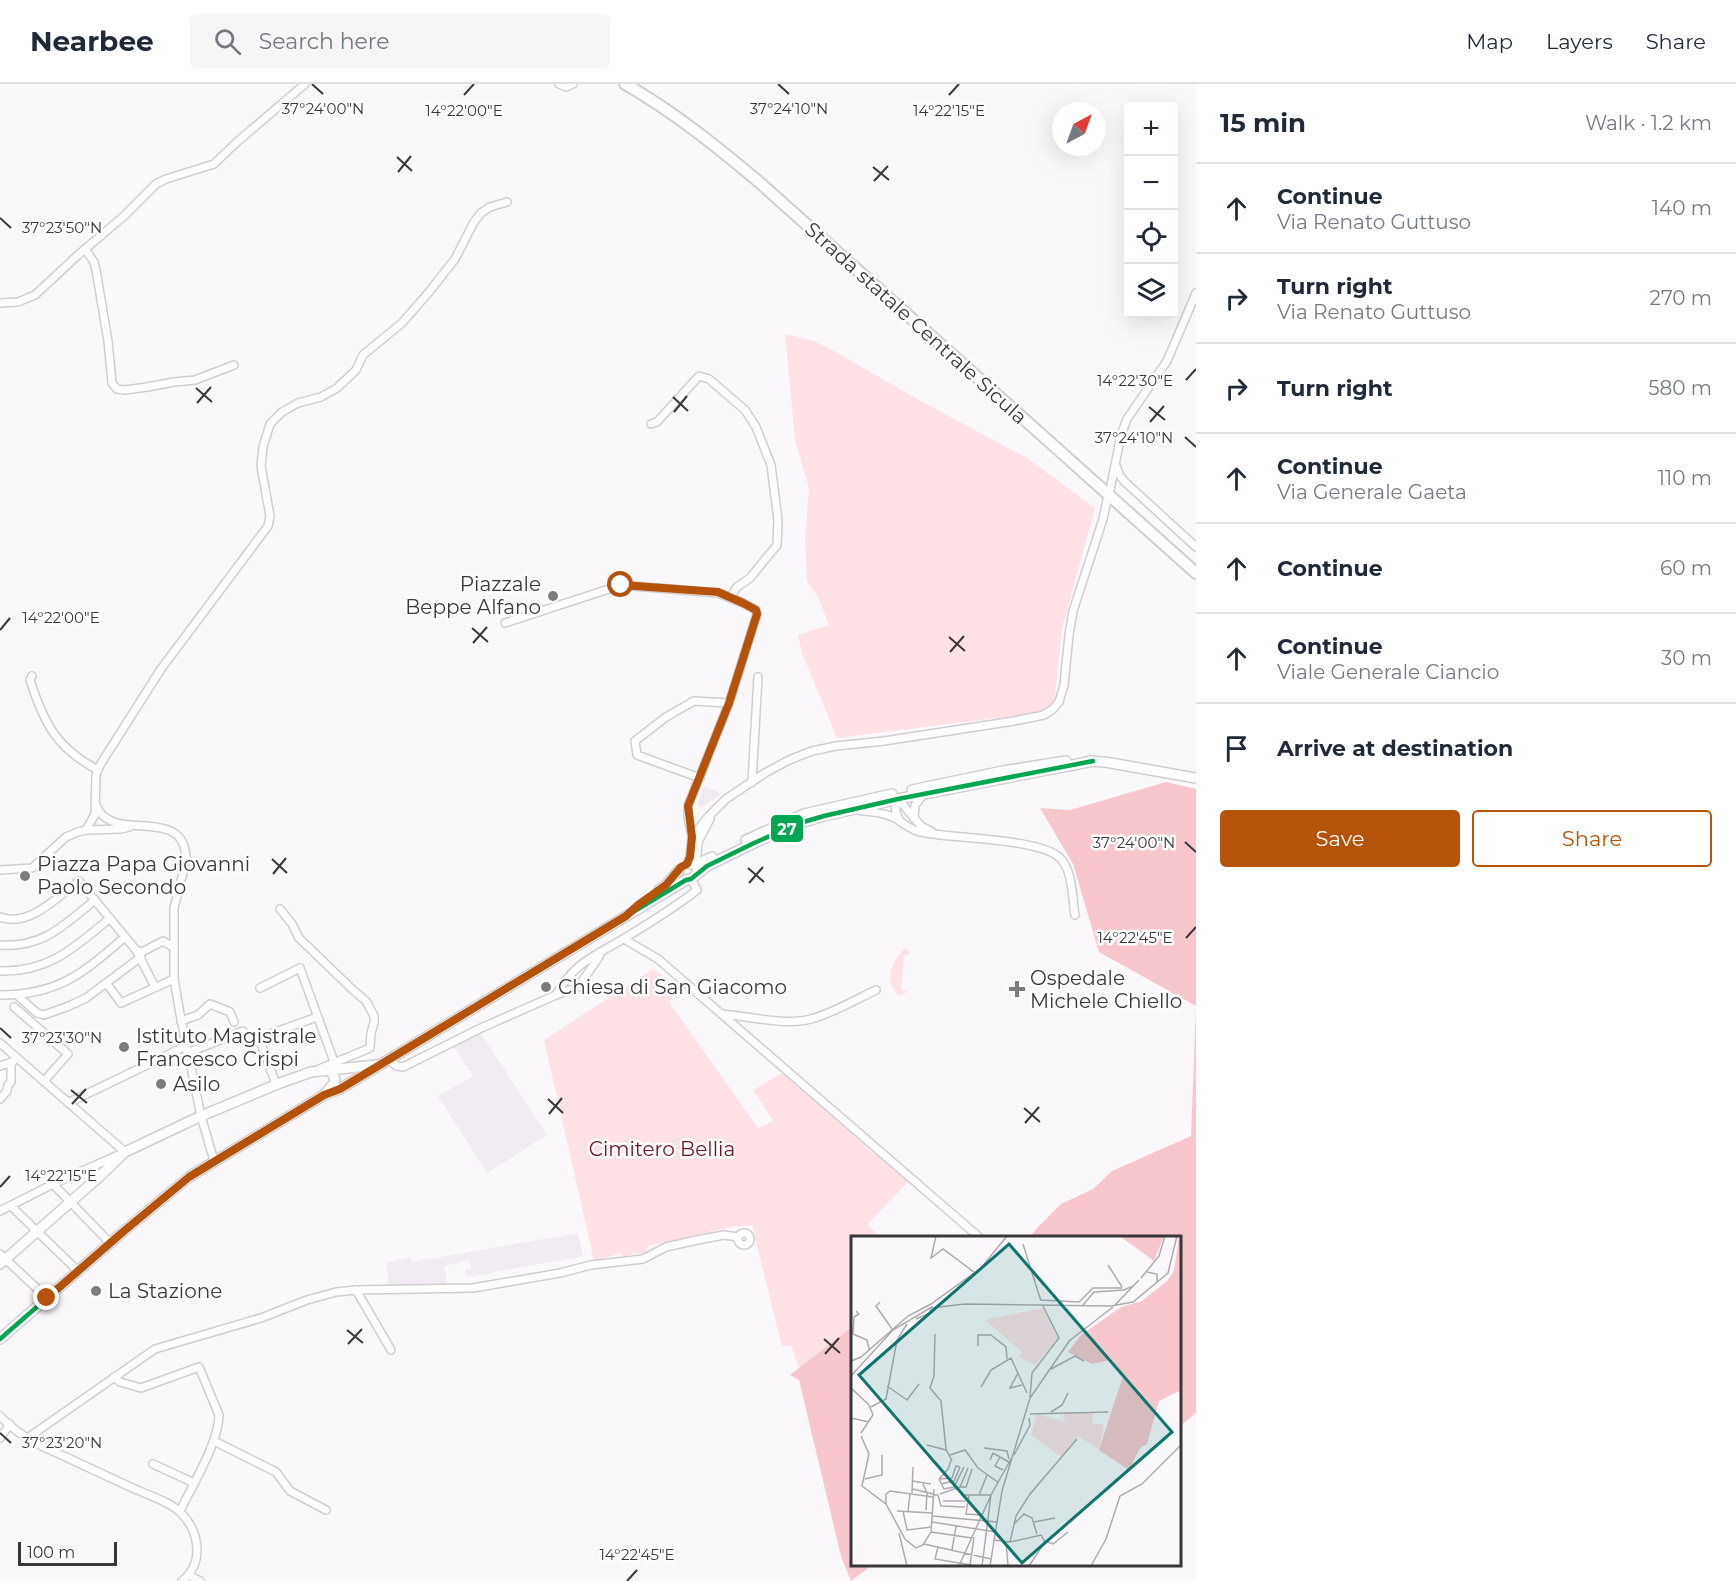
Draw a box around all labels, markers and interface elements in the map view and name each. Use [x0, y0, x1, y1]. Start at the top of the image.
search box [190, 14, 610, 68]
text: Nearbee [30, 24, 154, 58]
icon: search [211, 25, 244, 58]
text: Search here [259, 28, 390, 55]
text: Map [1466, 29, 1513, 54]
text: Layers [1546, 29, 1613, 54]
text: Share [1646, 29, 1706, 54]
text: 37°24'00"N [282, 99, 364, 118]
text: 37°24'10"N [750, 99, 828, 118]
text: 14°22'00"E [425, 101, 503, 120]
text: 14°22'15"E [913, 101, 985, 120]
north arrow [1052, 102, 1106, 156]
map controls [1124, 102, 1178, 318]
button: + [1124, 102, 1178, 156]
text: 15 min [1220, 107, 1306, 139]
text: Walk · 1.2 km [1585, 111, 1712, 135]
button: − [1124, 156, 1178, 210]
text: Continue [1277, 183, 1383, 210]
icon: ahead [1220, 192, 1253, 225]
text: 140 m [1652, 196, 1712, 220]
button: locate [1124, 210, 1178, 264]
text: Via Renato Guttuso [1277, 210, 1471, 234]
street label: Strada statale Centrale Sicula [800, 217, 1032, 429]
text: 37°23'50"N [22, 218, 102, 237]
button: layers [1124, 264, 1178, 318]
text: Turn right [1277, 273, 1392, 300]
icon: right [1220, 282, 1253, 315]
text: 270 m [1650, 286, 1712, 310]
text: Via Renato Guttuso [1277, 300, 1471, 324]
text: 14°22'30"E [1097, 371, 1173, 390]
icon: right [1220, 372, 1253, 405]
text: Turn right [1277, 375, 1392, 402]
text: 580 m [1648, 376, 1712, 400]
text: 37°24'10"N [1095, 428, 1173, 447]
text: Continue [1277, 453, 1383, 480]
icon: ahead [1220, 462, 1253, 495]
text: 110 m [1658, 466, 1712, 490]
text: Via Generale Gaeta [1277, 480, 1467, 504]
icon: ahead [1220, 552, 1253, 585]
text: Continue [1277, 555, 1383, 582]
text: 60 m [1660, 556, 1712, 580]
route start [607, 571, 633, 597]
place label: Piazzale Beppe Alfano [405, 572, 541, 619]
marker: Piazzale Beppe Alfano [546, 589, 560, 603]
text: 14°22'00"E [22, 608, 100, 627]
text: Continue [1277, 633, 1383, 660]
icon: ahead [1220, 642, 1253, 675]
text: 30 m [1661, 646, 1712, 670]
text: Viale Generale Ciancio [1277, 660, 1499, 684]
icon: arrive [1220, 732, 1253, 765]
text: Arrive at destination [1277, 735, 1513, 762]
button: Save [1220, 810, 1460, 867]
button: Share [1472, 810, 1712, 867]
line badge: 27 [770, 814, 804, 843]
text: 27 [777, 820, 797, 839]
text: 37°24'00"N [1093, 833, 1175, 852]
place label: Piazza Papa Giovanni Paolo Secondo [37, 852, 250, 899]
marker: Piazza Papa Giovanni Paolo Secondo [18, 869, 32, 883]
text: 14°22'45"E [1097, 928, 1173, 947]
place label: Ospedale Michele Chiello [1030, 966, 1182, 1013]
place label: Chiesa di San Giacomo [558, 975, 787, 999]
marker: Chiesa di San Giacomo [539, 980, 553, 994]
marker: Ospedale Michele Chiello [1008, 980, 1026, 998]
place label: Istituto Magistrale Francesco Crispi [136, 1024, 317, 1071]
text: 37°23'30"N [22, 1028, 102, 1047]
marker: Istituto Magistrale Francesco Crispi [117, 1040, 131, 1054]
place label: Asilo [173, 1072, 220, 1096]
marker: Asilo [154, 1077, 168, 1091]
park label: Cimitero Bellia [589, 1137, 735, 1161]
text: 14°22'15"E [25, 1166, 97, 1185]
inset map [851, 1236, 1181, 1566]
place label: La Stazione [108, 1279, 222, 1303]
route end [33, 1284, 59, 1310]
marker: La Stazione [89, 1284, 103, 1298]
text: 37°23'20"N [22, 1433, 102, 1452]
scale bar [18, 1539, 117, 1566]
text: 100 m [27, 1543, 75, 1562]
text: 14°22'45"E [599, 1545, 675, 1564]

